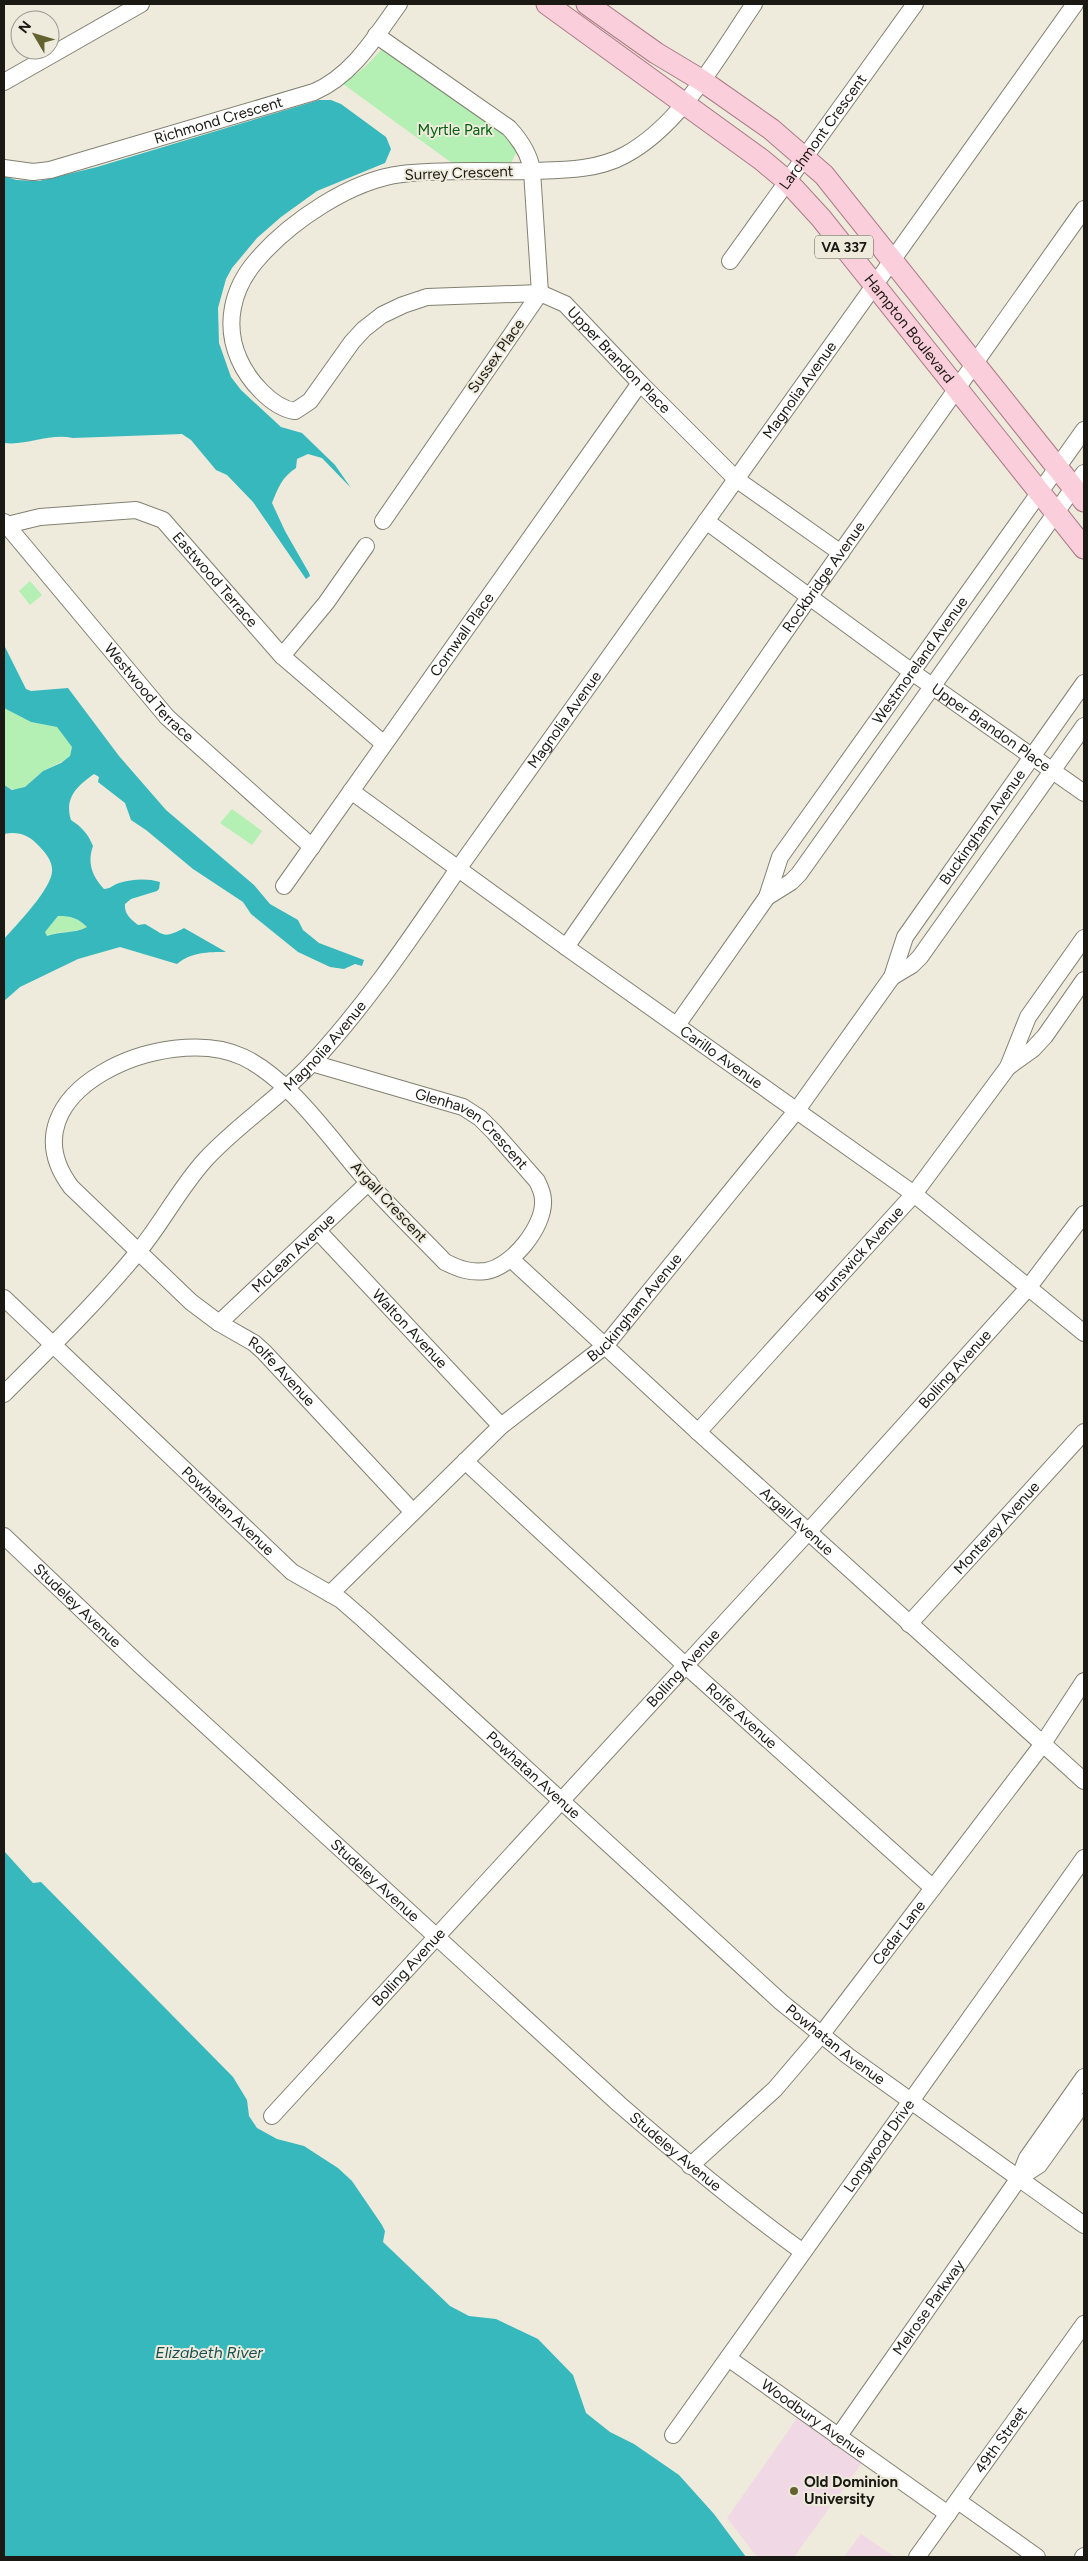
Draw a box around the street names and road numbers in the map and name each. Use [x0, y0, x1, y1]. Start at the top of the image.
street label: Larchmont Crescent [775, 71, 871, 193]
street label: Richmond Crescent [152, 93, 285, 148]
street label: Surrey Crescent [404, 162, 514, 184]
road number: VA 337 [815, 236, 873, 258]
street label: Hampton Boulevard [860, 271, 958, 387]
street label: Upper Brandon Place [563, 303, 674, 417]
street label: Sussex Place [464, 315, 528, 397]
street label: Magnolia Avenue [759, 338, 840, 442]
street label: Rockbridge Avenue [779, 518, 869, 636]
street label: Eastwood Terrace [169, 528, 261, 631]
street label: Cornwall Place [426, 589, 498, 680]
street label: Westmoreland Avenue [869, 593, 971, 727]
street label: Westwood Terrace [100, 640, 197, 746]
street label: Magnolia Avenue [524, 668, 605, 772]
street label: Upper Brandon Place [928, 680, 1054, 776]
street label: Buckingham Avenue [936, 766, 1029, 888]
street label: Magnolia Avenue [280, 997, 370, 1095]
street label: Carillo Avenue [677, 1022, 766, 1093]
street label: Glenhaven Crescent [413, 1084, 532, 1174]
street label: Argall Crescent [347, 1158, 431, 1246]
street label: Brunswick Avenue [811, 1203, 907, 1306]
street label: McLean Avenue [248, 1210, 339, 1296]
street label: Buckingham Avenue [583, 1250, 686, 1366]
street label: Walton Avenue [368, 1285, 451, 1372]
street label: Bolling Avenue [915, 1326, 995, 1412]
street label: Rolfe Avenue [245, 1333, 319, 1410]
street label: Powhatan Avenue [178, 1463, 278, 1559]
street label: Monterey Avenue [950, 1478, 1043, 1578]
street label: Argall Avenue [756, 1484, 837, 1559]
street label: Studeley Avenue [30, 1560, 125, 1651]
street label: Bolling Avenue [643, 1625, 723, 1711]
street label: Rolfe Avenue [702, 1679, 781, 1752]
street label: Powhatan Avenue [483, 1728, 584, 1823]
street label: Studeley Avenue [327, 1835, 423, 1925]
street label: Cedar Lane [869, 1897, 929, 1969]
street label: Bolling Avenue [368, 1924, 449, 2010]
street label: Powhatan Avenue [782, 2000, 889, 2089]
street label: Longwood Drive [840, 2096, 918, 2196]
street label: Studeley Avenue [626, 2108, 725, 2195]
street label: Melrose Parkway [889, 2256, 968, 2359]
street label: Woodbury Avenue [758, 2375, 870, 2462]
street label: 49th Street [971, 2403, 1031, 2477]

